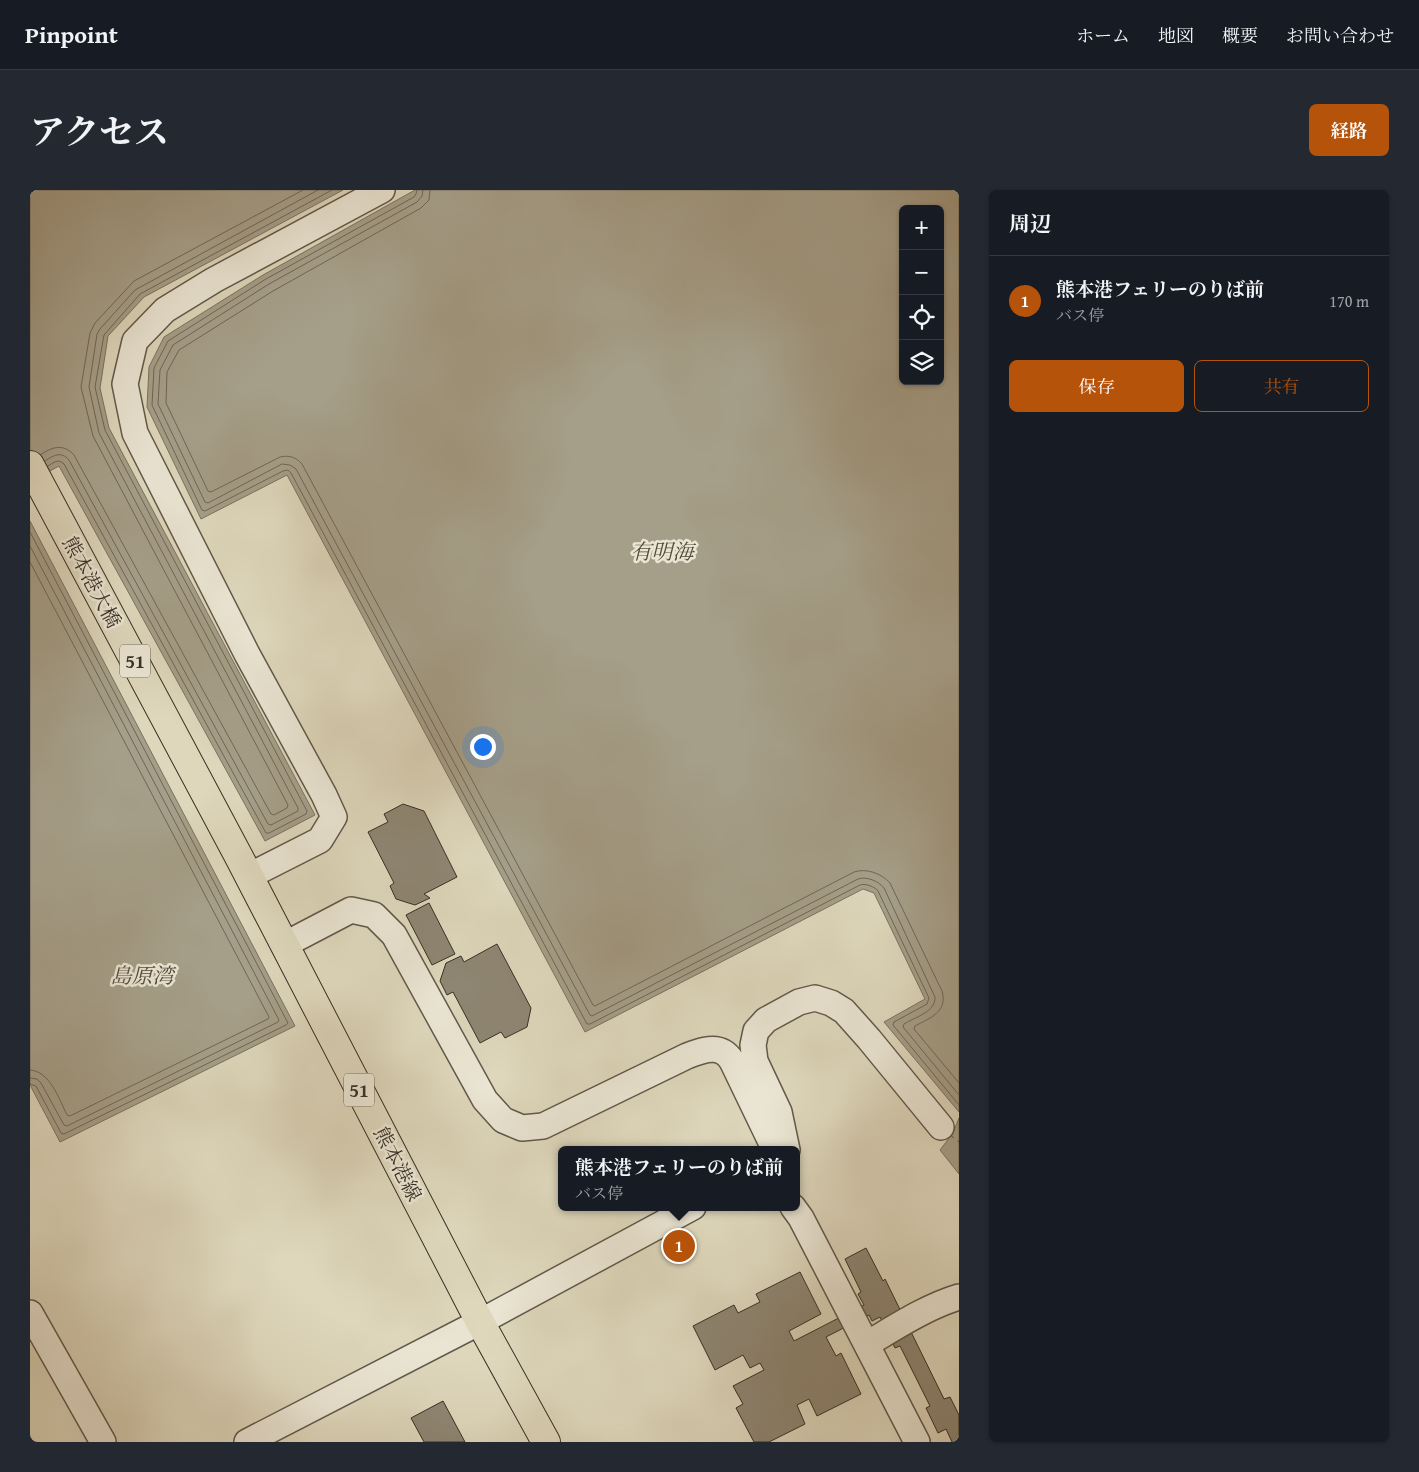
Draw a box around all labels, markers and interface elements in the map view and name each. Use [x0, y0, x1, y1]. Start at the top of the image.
text: Pinpoint [25, 17, 118, 52]
text: ホーム [1076, 22, 1130, 49]
text: 地図 [1158, 22, 1194, 49]
text: 概要 [1222, 22, 1258, 49]
text: お問い合わせ [1286, 22, 1394, 49]
button: 経路 [1309, 104, 1389, 156]
text: アクセス [30, 106, 169, 157]
map controls [899, 205, 944, 385]
button: + [899, 205, 944, 250]
text: 周辺 [1009, 208, 1051, 239]
button: − [899, 250, 944, 295]
text: 熊本港フェリーのりば前 [1056, 275, 1264, 303]
text: 1 [1021, 289, 1029, 313]
text: 170 m [1329, 289, 1369, 313]
button: locate [899, 295, 944, 340]
text: バス停 [1056, 303, 1104, 327]
button: layers [899, 340, 944, 385]
button: 保存 [1009, 360, 1184, 412]
button: 共有 [1194, 360, 1369, 412]
street label: 熊本港大橋 [56, 531, 129, 633]
water label: 有明海 [631, 536, 696, 567]
road number: 51 [120, 644, 150, 678]
your location [470, 734, 496, 760]
water label: 島原湾 [111, 960, 176, 991]
road number: 51 [344, 1074, 374, 1106]
street label: 熊本港線 [367, 1122, 430, 1206]
popup [558, 1146, 800, 1211]
text: 熊本港フェリーのりば前 [575, 1153, 783, 1181]
text: バス停 [575, 1181, 623, 1205]
pin: 1 [663, 1227, 695, 1265]

